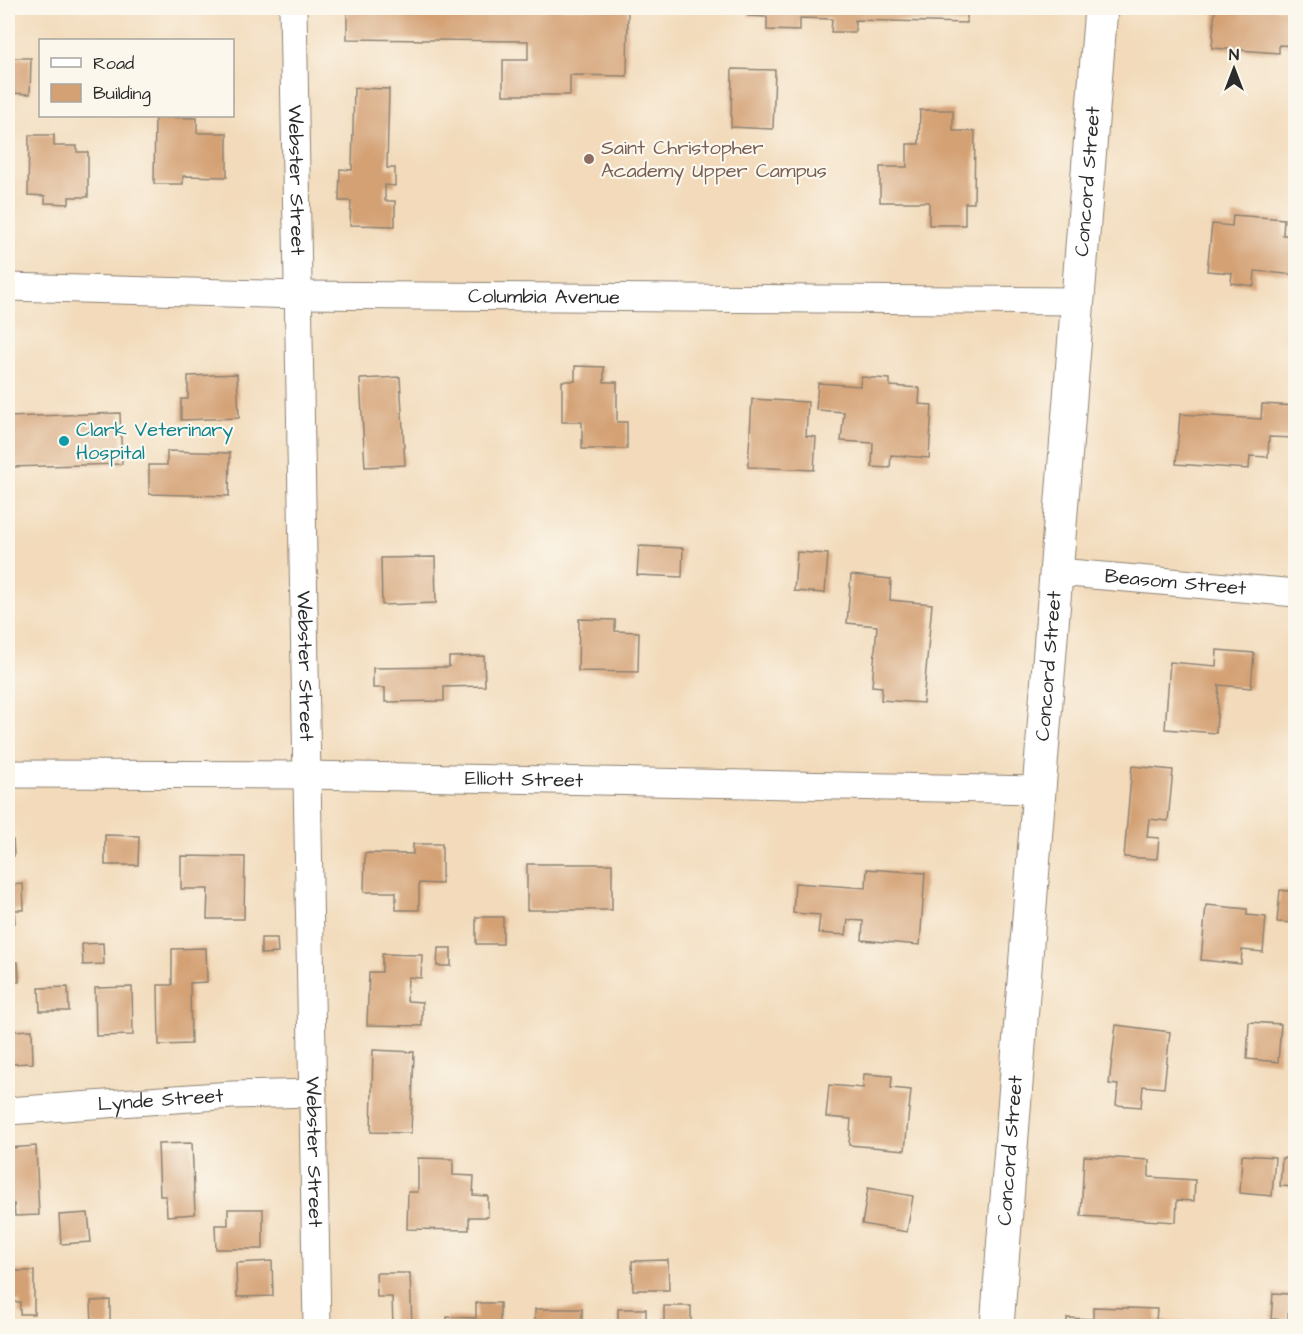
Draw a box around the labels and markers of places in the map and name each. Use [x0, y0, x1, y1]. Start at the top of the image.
place label: Saint Christopher Academy Upper Campus [601, 134, 827, 186]
marker: Saint Christopher Academy Upper Campus [582, 152, 596, 166]
place label: Clark Veterinary Hospital [76, 416, 233, 467]
marker: Clark Veterinary Hospital [57, 434, 71, 448]

